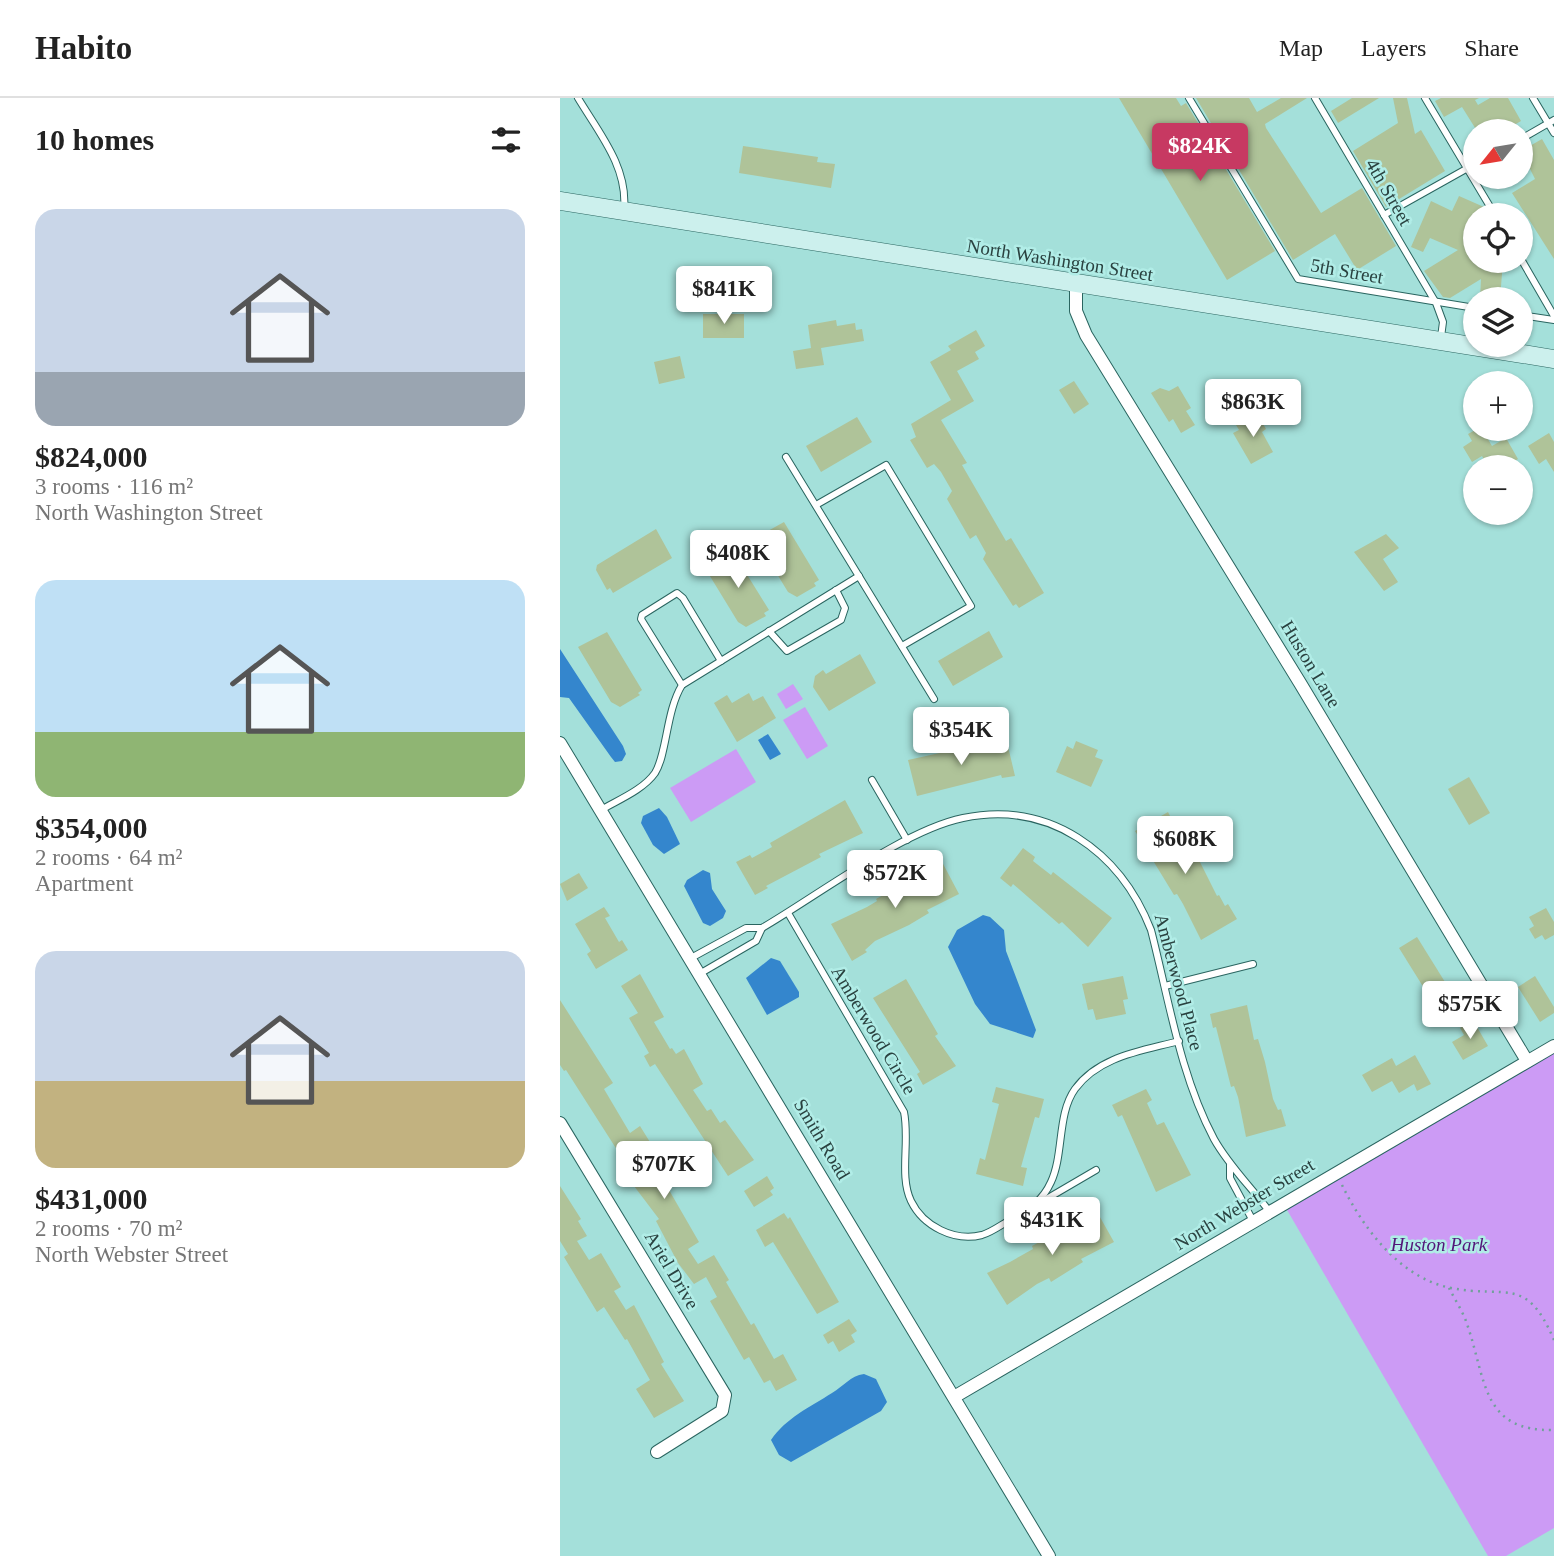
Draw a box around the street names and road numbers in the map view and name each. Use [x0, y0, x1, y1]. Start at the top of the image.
street label: 4th Street [1362, 155, 1417, 230]
street label: North Washington Street [965, 235, 1155, 285]
street label: 5th Street [1309, 254, 1386, 288]
street label: Huston Lane [1277, 617, 1345, 711]
street label: Amberwood Place [1151, 911, 1207, 1053]
street label: Amberwood Circle [827, 962, 921, 1098]
street label: Smith Road [790, 1095, 854, 1184]
street label: North Webster Street [1170, 1154, 1318, 1254]
street label: Ariel Drive [641, 1227, 703, 1313]

